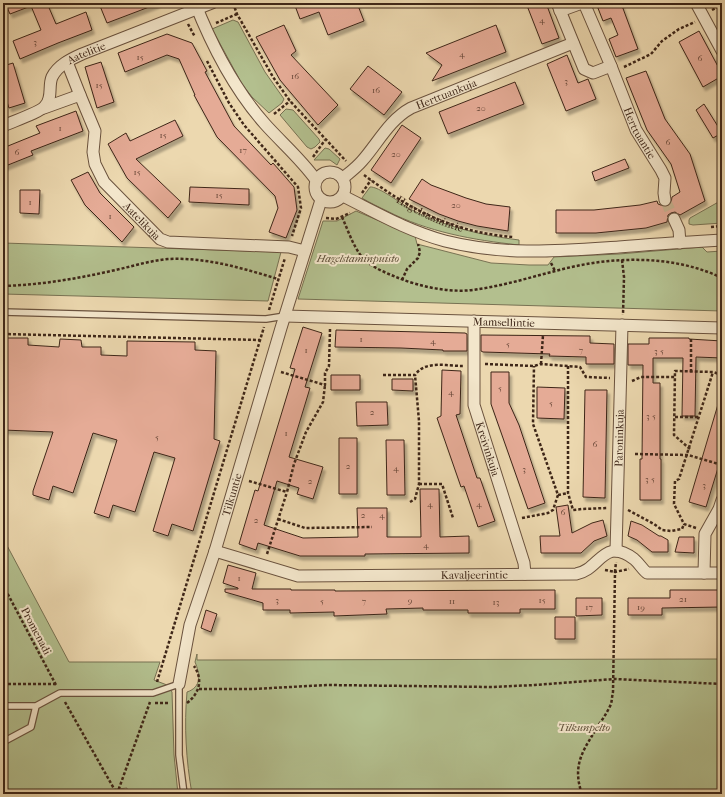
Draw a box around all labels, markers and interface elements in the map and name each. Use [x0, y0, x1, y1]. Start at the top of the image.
house number: 4 [539, 15, 545, 25]
house number: 3 [33, 37, 37, 47]
street label: Aatelitie [64, 39, 108, 67]
house number: 4 [459, 49, 465, 59]
house number: 15 [136, 52, 144, 62]
house number: 6 [698, 53, 703, 63]
house number: 16 [291, 71, 299, 81]
street label: Herttuankuja [414, 76, 479, 112]
house number: 3 [564, 76, 568, 86]
house number: 15 [95, 80, 103, 90]
house number: 16 [372, 85, 380, 95]
house number: 20 [476, 103, 486, 113]
street label: Herttuantie [621, 105, 659, 162]
house number: 1 [58, 123, 62, 133]
house number: 15 [159, 130, 167, 140]
house number: 6 [666, 137, 671, 147]
house number: 17 [239, 145, 247, 155]
house number: 6 [15, 147, 20, 157]
house number: 20 [391, 149, 401, 159]
house number: 15 [133, 167, 141, 177]
house number: 15 [215, 190, 223, 200]
street label: Hagelstamintie [394, 193, 466, 235]
house number: 1 [28, 197, 32, 207]
street label: Aatelikuja [120, 198, 164, 243]
house number: 20 [451, 200, 461, 210]
house number: 1 [108, 211, 112, 221]
park label: Hagelstaminpuisto [316, 252, 400, 265]
street label: Mamsellintie [473, 315, 536, 329]
house number: 1 [359, 334, 363, 344]
house number: 4 [430, 336, 436, 346]
house number: 5 [506, 339, 510, 349]
house number: 1 [304, 345, 308, 355]
house number: 7 [579, 345, 584, 355]
house number: 3-5 [654, 346, 664, 356]
house number: 5 [498, 383, 502, 393]
house number: 4 [448, 387, 454, 397]
house number: 5 [549, 398, 553, 408]
house number: 2 [370, 407, 375, 417]
street label: Paroninkuja [612, 408, 626, 467]
house number: 3-5 [646, 411, 656, 421]
street label: Kreivinkuja [473, 420, 503, 478]
house number: 1 [284, 428, 288, 438]
house number: 5 [155, 432, 159, 442]
house number: 6 [593, 439, 598, 449]
house number: 2 [346, 461, 351, 471]
house number: 4 [393, 463, 399, 473]
house number: 3 [522, 464, 526, 474]
street label: Tilkuntie [219, 471, 244, 518]
house number: 3-5 [645, 474, 655, 484]
house number: 2 [308, 476, 313, 486]
house number: 3 [702, 480, 706, 490]
house number: 4 [427, 499, 433, 509]
house number: 4 [476, 499, 482, 509]
house number: 6 [561, 507, 566, 517]
house number: 2 [361, 510, 366, 520]
house number: 4 [379, 510, 385, 520]
house number: 2 [254, 515, 259, 525]
house number: 4 [423, 540, 429, 550]
street label: Kavaljeerintie [441, 568, 508, 581]
house number: 1 [237, 573, 241, 583]
house number: 21 [679, 594, 687, 604]
house number: 3 [275, 595, 279, 605]
house number: 9 [408, 595, 413, 605]
house number: 15 [538, 595, 546, 605]
house number: 5 [320, 596, 324, 606]
house number: 7 [362, 596, 367, 606]
house number: 11 [449, 596, 455, 606]
house number: 13 [493, 597, 500, 607]
house number: 17 [585, 602, 593, 612]
house number: 19 [637, 602, 645, 612]
street label: Promenadi [18, 605, 54, 658]
park label: Tilkunpelto [558, 721, 610, 734]

